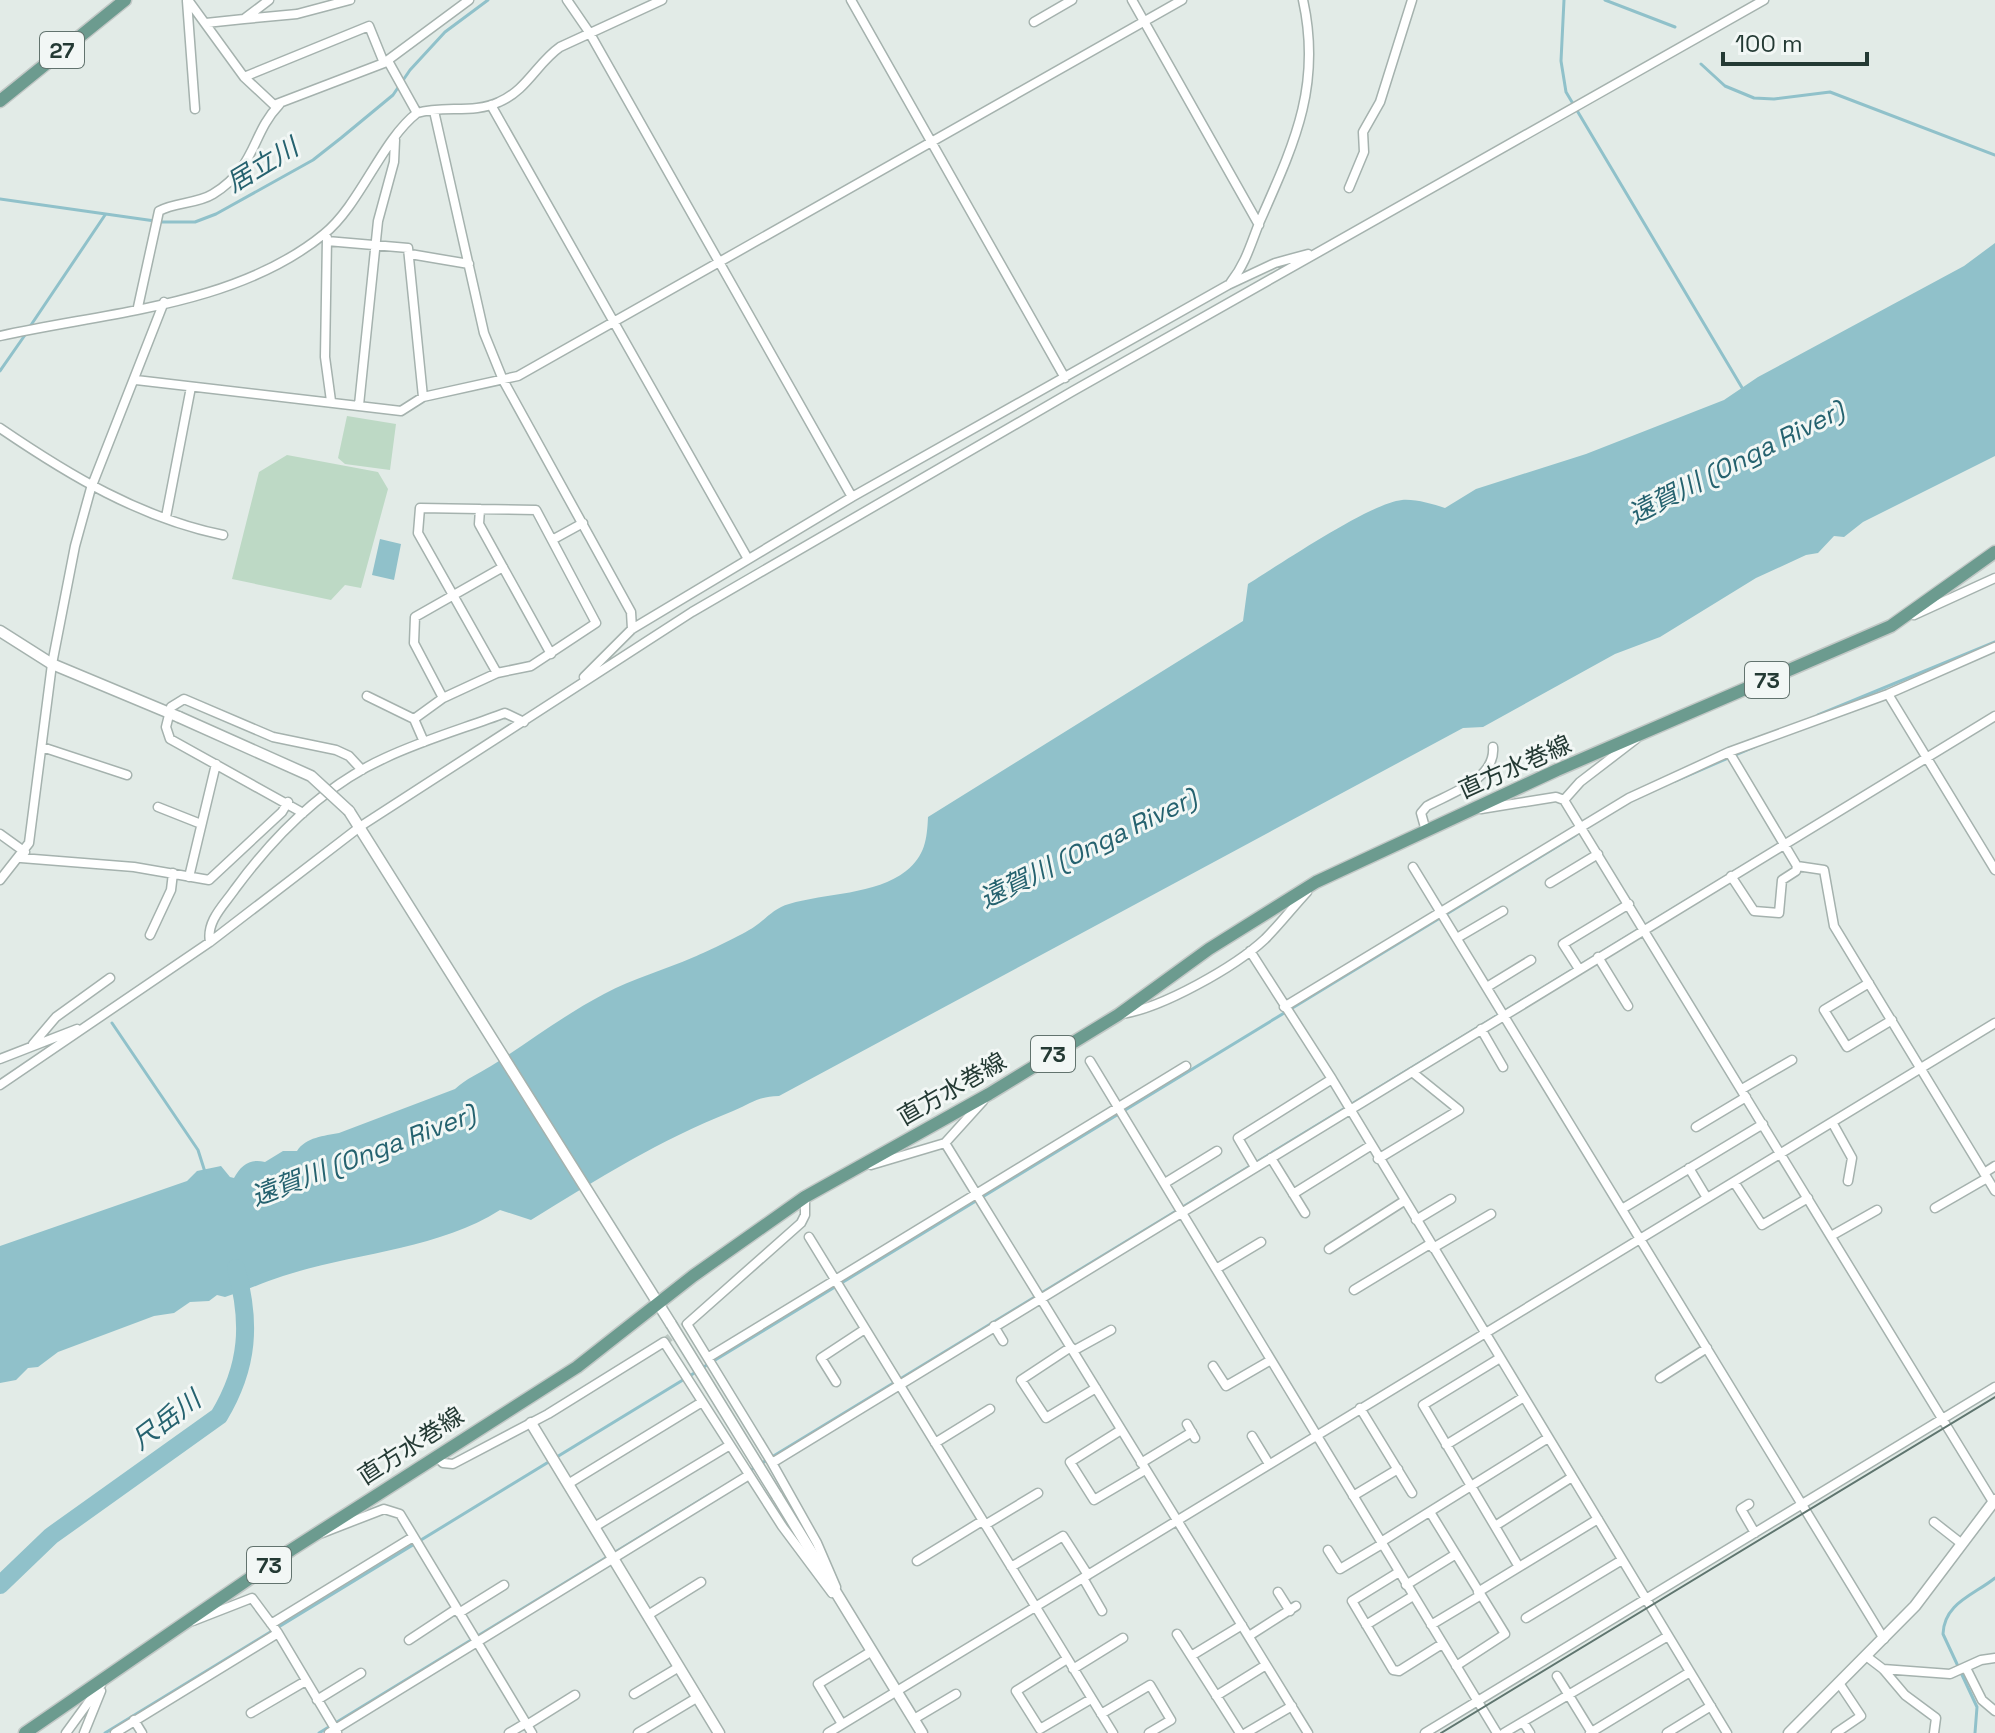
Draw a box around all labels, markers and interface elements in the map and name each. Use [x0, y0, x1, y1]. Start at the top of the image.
scale bar [1723, 16, 1867, 66]
text: 100 m [1735, 28, 1803, 59]
road number: 27 [40, 32, 84, 68]
water label: 居立川 [220, 129, 307, 200]
water label: 遠賀川 (Onga River) [1622, 392, 1851, 531]
road number: 73 [1745, 662, 1789, 698]
street label: 直方水巻線 [1454, 728, 1576, 805]
water label: 遠賀川 (Onga River) [974, 780, 1204, 915]
road number: 73 [1031, 1036, 1075, 1072]
street label: 直方水巻線 [892, 1045, 1011, 1132]
water label: 遠賀川 (Onga River) [246, 1096, 482, 1213]
water label: 尺岳川 [125, 1381, 210, 1457]
street label: 直方水巻線 [352, 1400, 469, 1491]
road number: 73 [247, 1547, 291, 1583]

